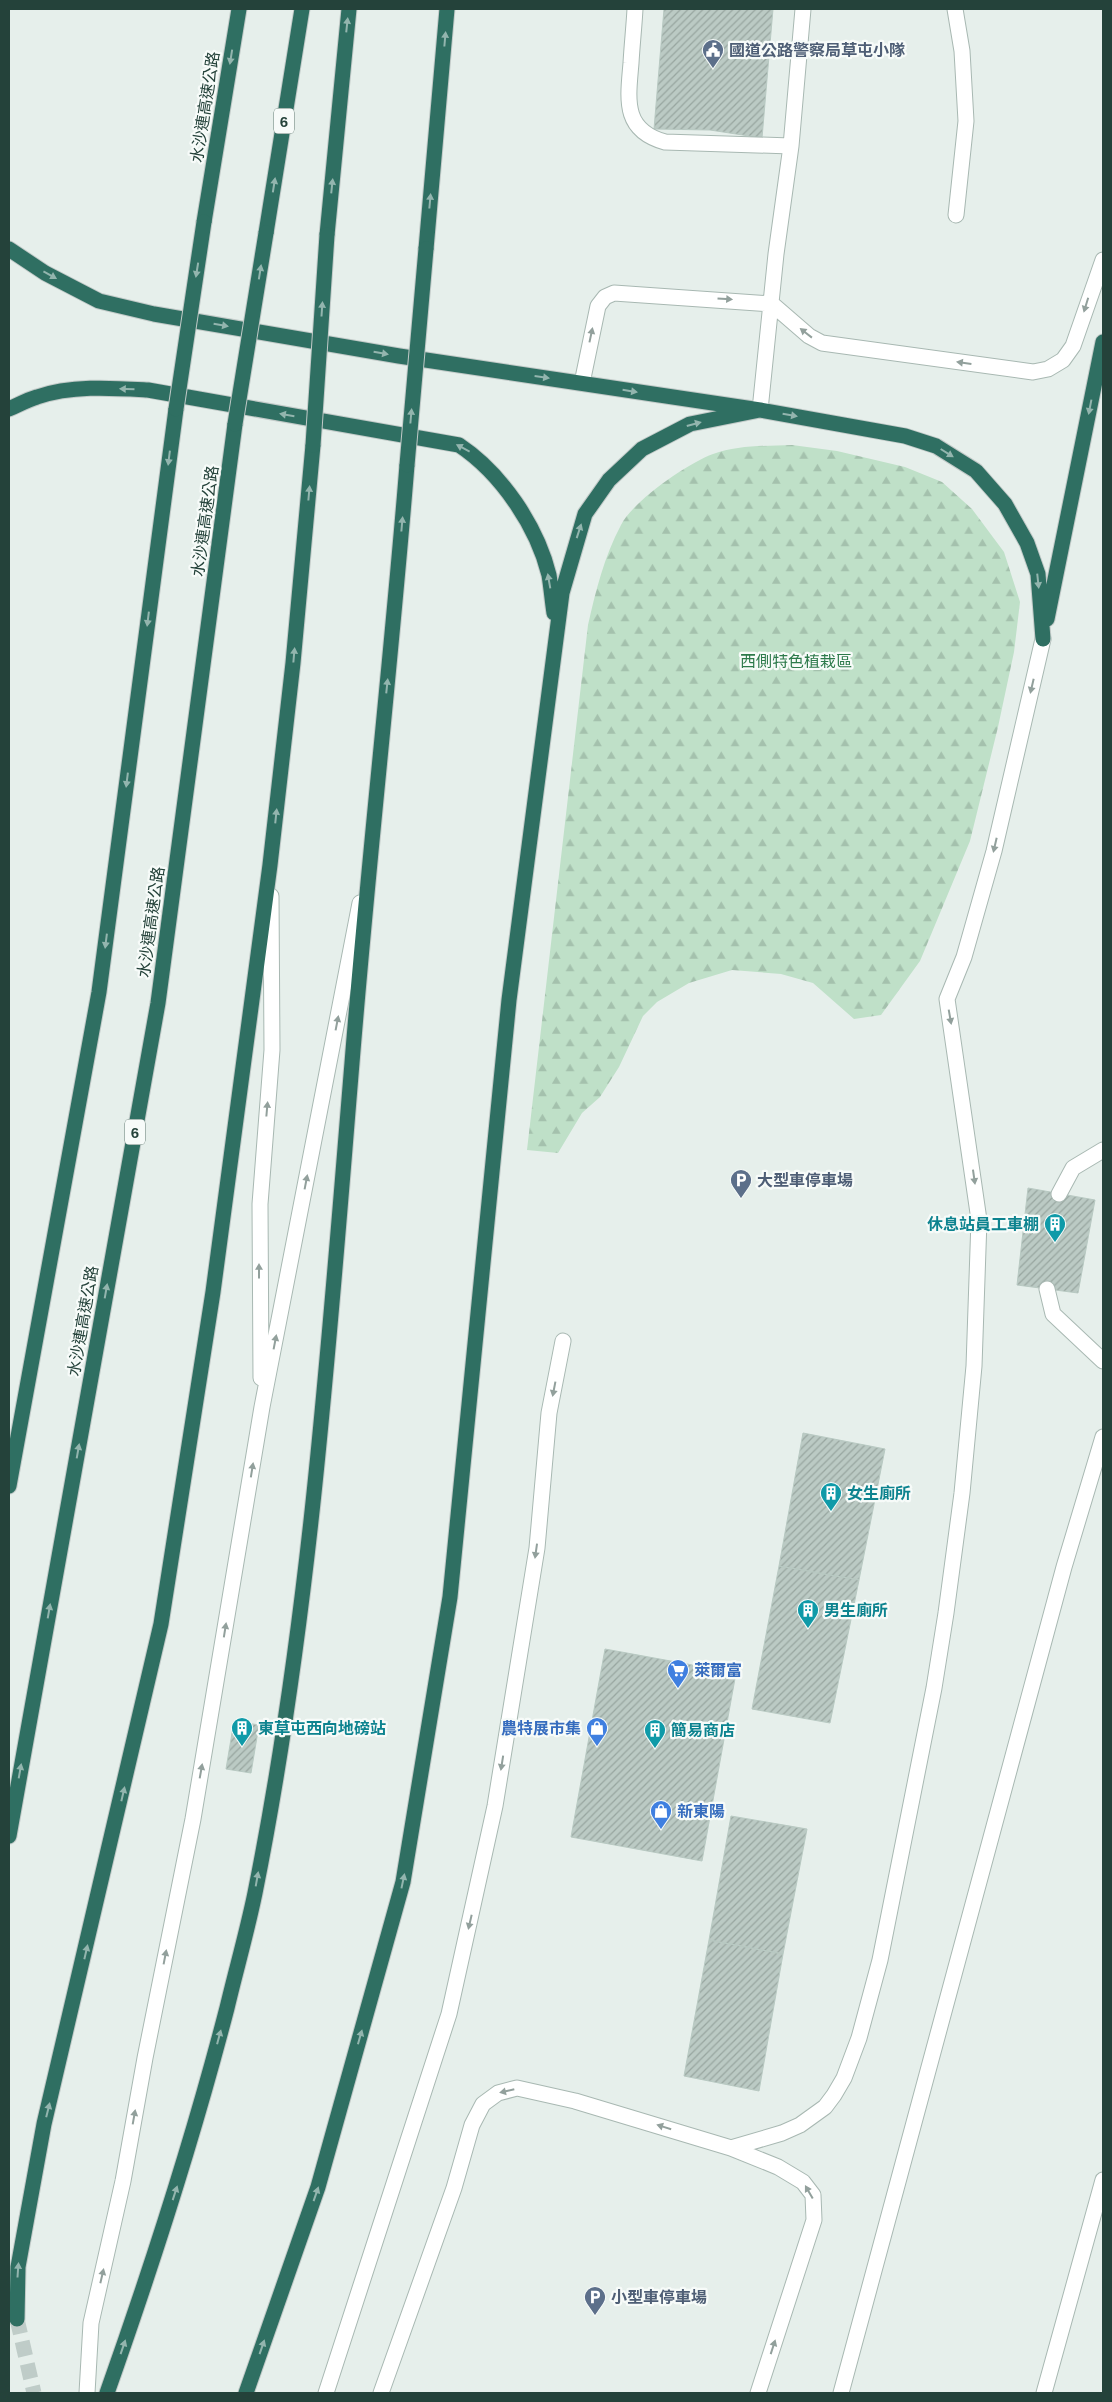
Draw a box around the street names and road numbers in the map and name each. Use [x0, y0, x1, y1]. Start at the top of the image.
street label: 水沙連高速公路 [188, 50, 222, 164]
road number: 6 [274, 108, 294, 134]
street label: 水沙連高速公路 [189, 464, 221, 578]
street label: 水沙連高速公路 [135, 865, 167, 979]
road number: 6 [125, 1120, 145, 1144]
street label: 水沙連高速公路 [65, 1264, 101, 1378]

